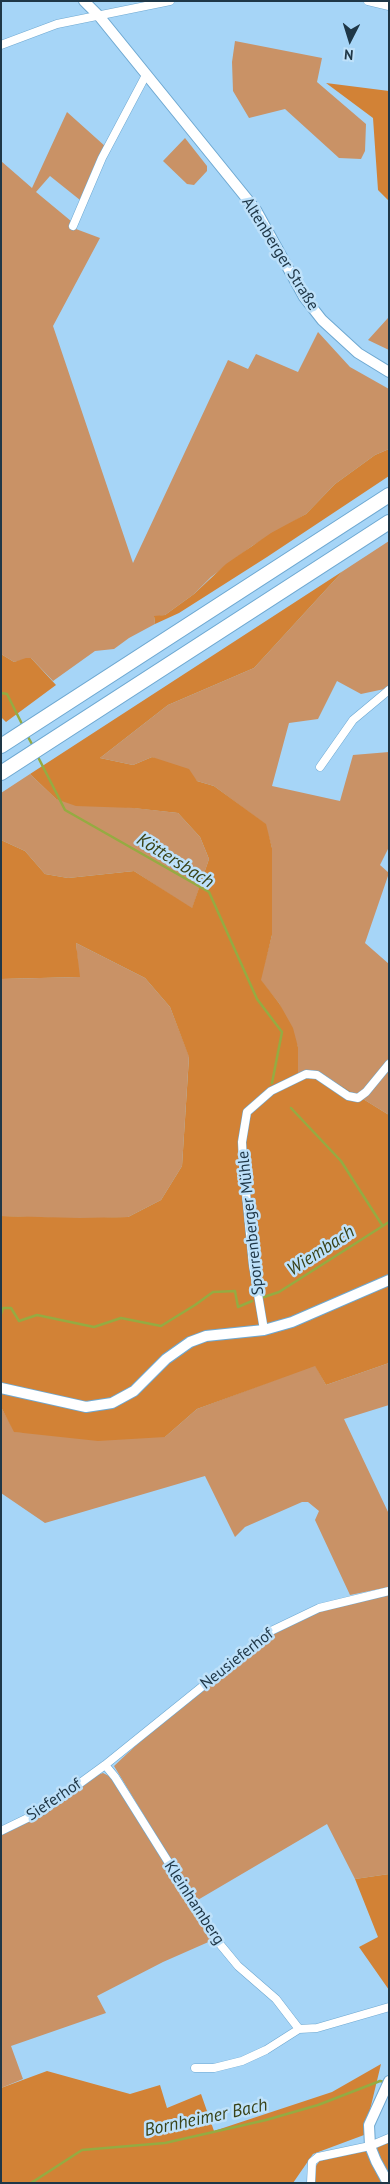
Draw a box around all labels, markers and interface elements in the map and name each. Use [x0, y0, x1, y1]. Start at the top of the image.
north arrow [325, 15, 375, 65]
text: N [343, 46, 354, 64]
street label: Altenberger Straße [237, 194, 323, 314]
water label: Köttersbach [132, 829, 218, 893]
street label: Sporrenberger Mühle [234, 1150, 268, 1296]
water label: Wiembach [283, 1221, 359, 1281]
street label: Neusieferhof [197, 1625, 277, 1693]
street label: Sieferhof [23, 1775, 85, 1825]
street label: Kleinhamberg [160, 1857, 228, 1949]
water label: Bornheimer Bach [142, 2094, 270, 2142]

